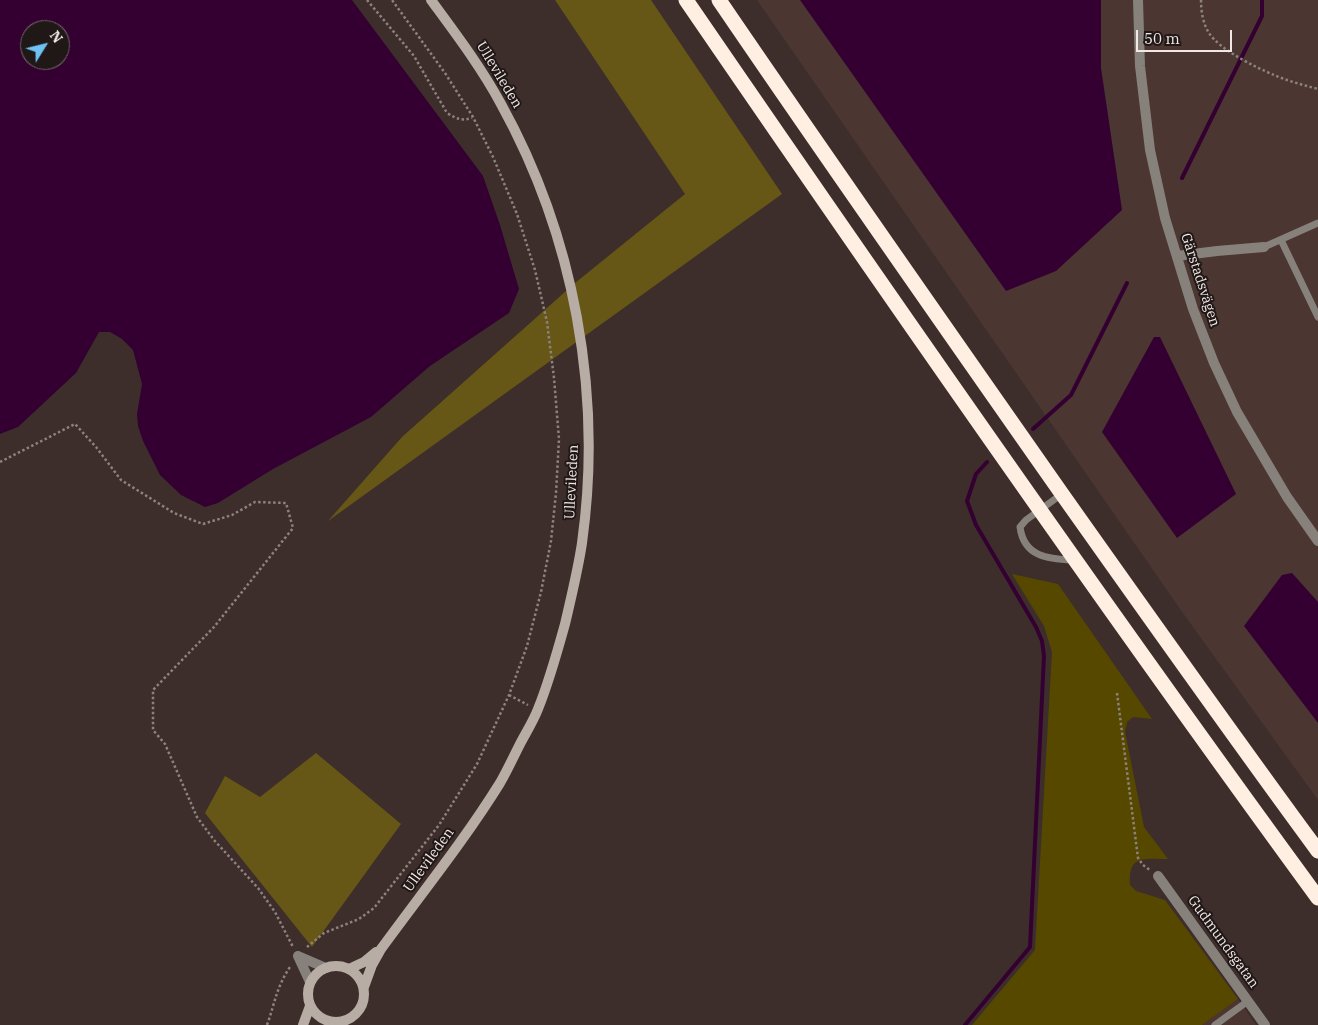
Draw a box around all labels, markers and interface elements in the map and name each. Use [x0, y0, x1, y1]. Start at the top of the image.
north arrow [20, 20, 70, 70]
scale bar [1138, 20, 1234, 52]
text: N [46, 27, 67, 47]
text: 50 m [1144, 29, 1180, 48]
street label: Ullevileden [473, 39, 525, 111]
street label: Gärstadsvägen [1177, 231, 1223, 329]
street label: Ullevileden [562, 444, 582, 520]
street label: Ullevileden [400, 825, 458, 895]
street label: Gudmundsgatan [1184, 893, 1262, 991]

